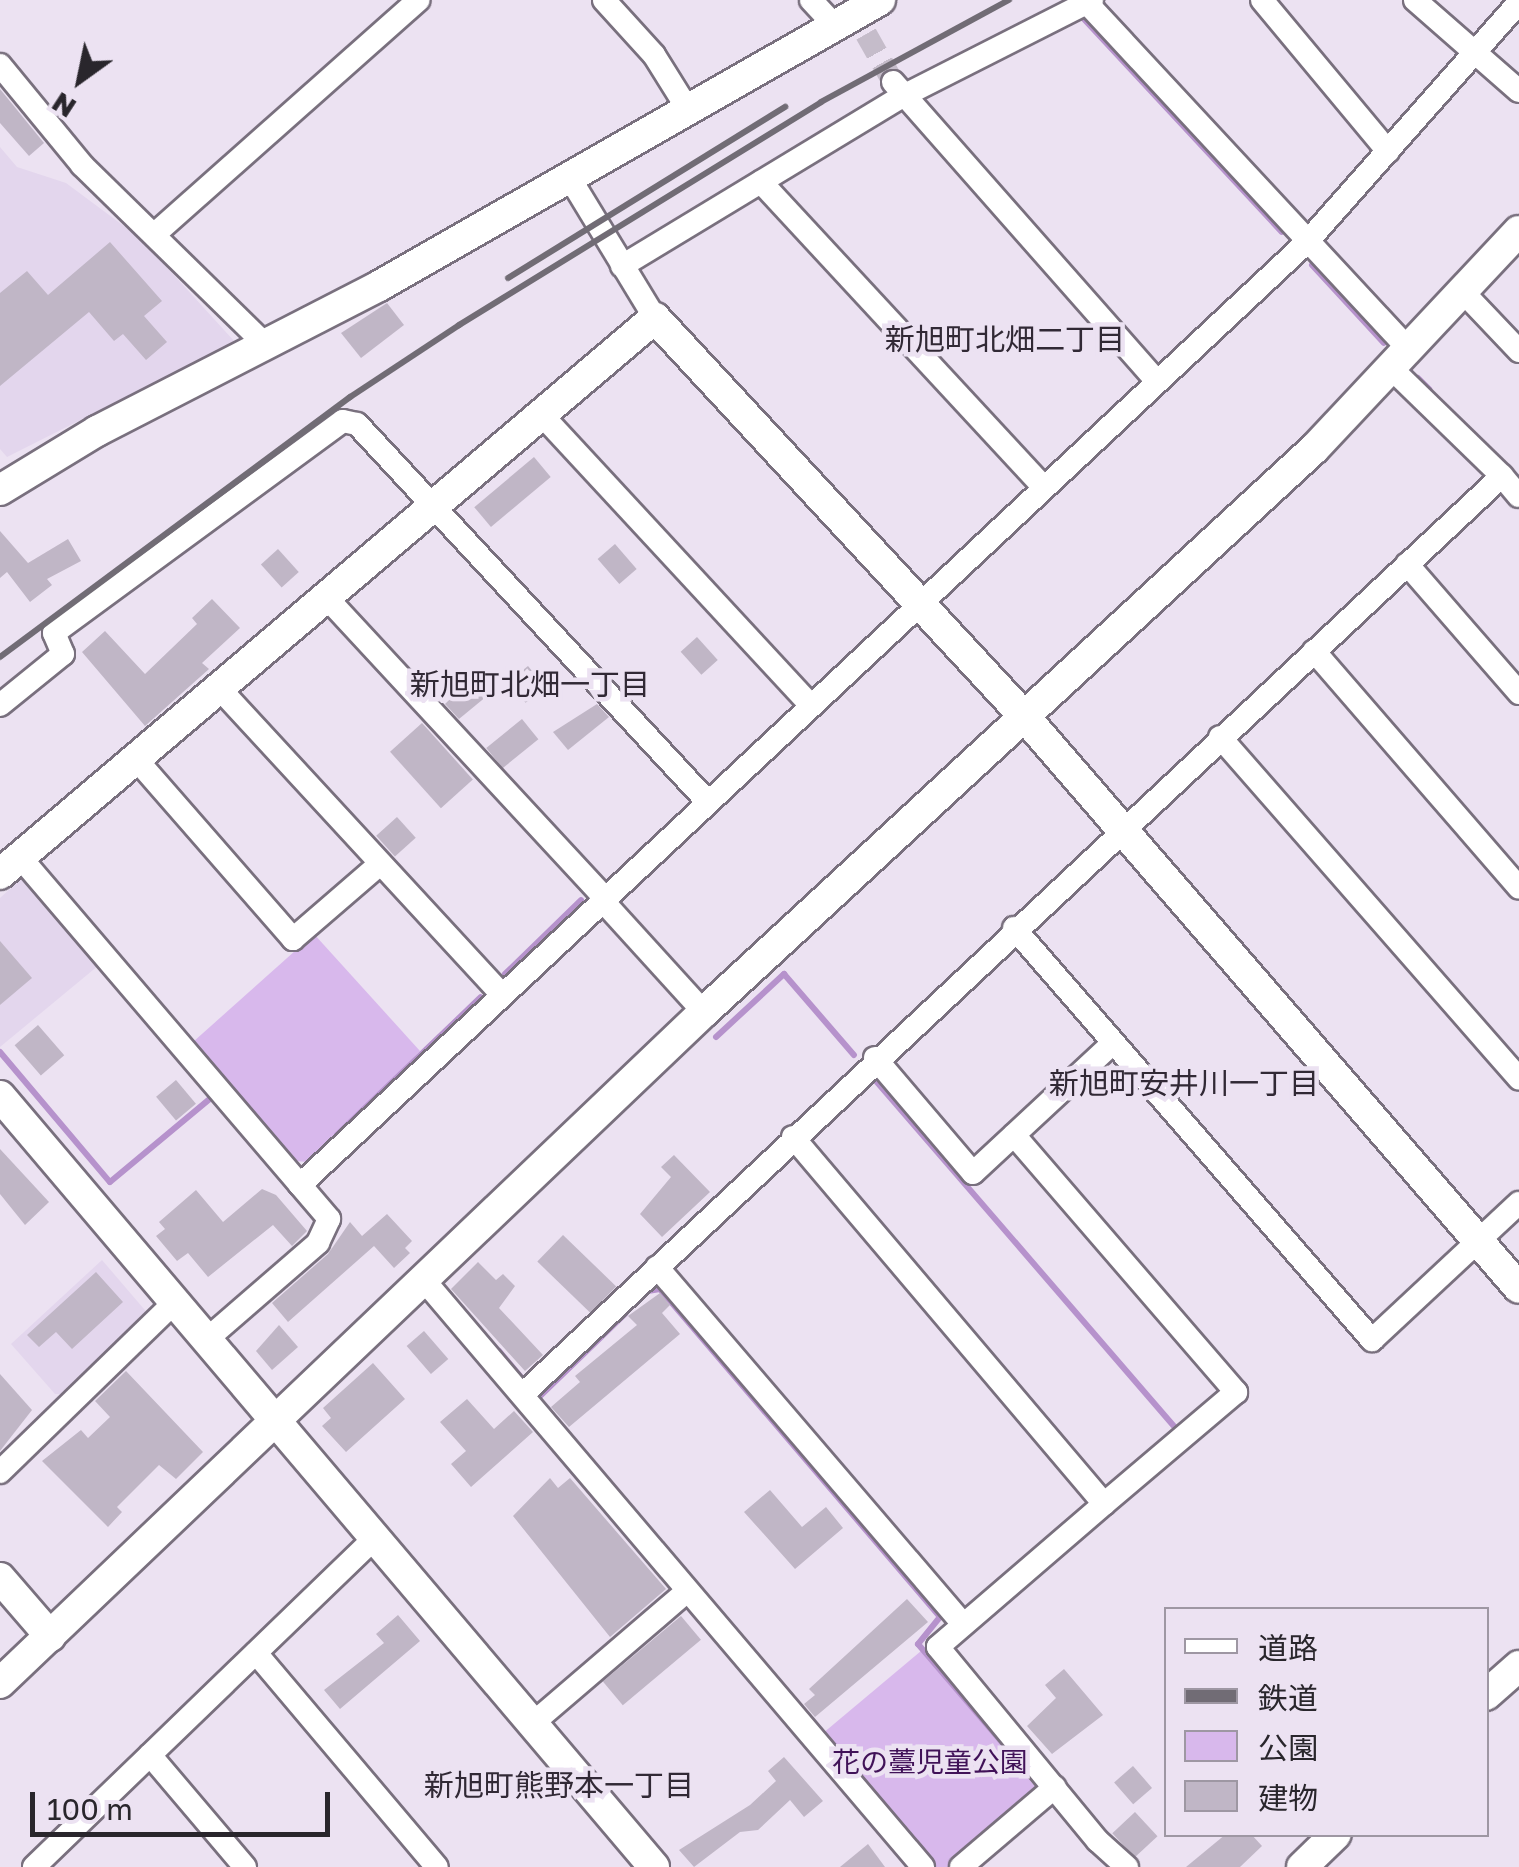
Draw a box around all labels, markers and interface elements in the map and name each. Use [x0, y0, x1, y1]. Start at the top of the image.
north arrow [30, 30, 130, 130]
text: N [45, 86, 81, 125]
district label: 新旭町北畑二丁目 [885, 321, 1125, 357]
district label: 新旭町北畑一丁目 [410, 666, 650, 702]
district label: 新旭町安井川一丁目 [1049, 1065, 1319, 1101]
legend [1164, 1607, 1489, 1837]
text: 道路 [1258, 1630, 1318, 1666]
text: 鉄道 [1258, 1680, 1318, 1716]
text: 公園 [1258, 1730, 1318, 1766]
park label: 花の薹児童公園 [832, 1745, 1028, 1779]
district label: 新旭町熊野本一丁目 [424, 1767, 694, 1803]
scale bar [35, 1772, 335, 1834]
text: 建物 [1258, 1780, 1318, 1816]
text: 100 m [47, 1791, 133, 1827]

